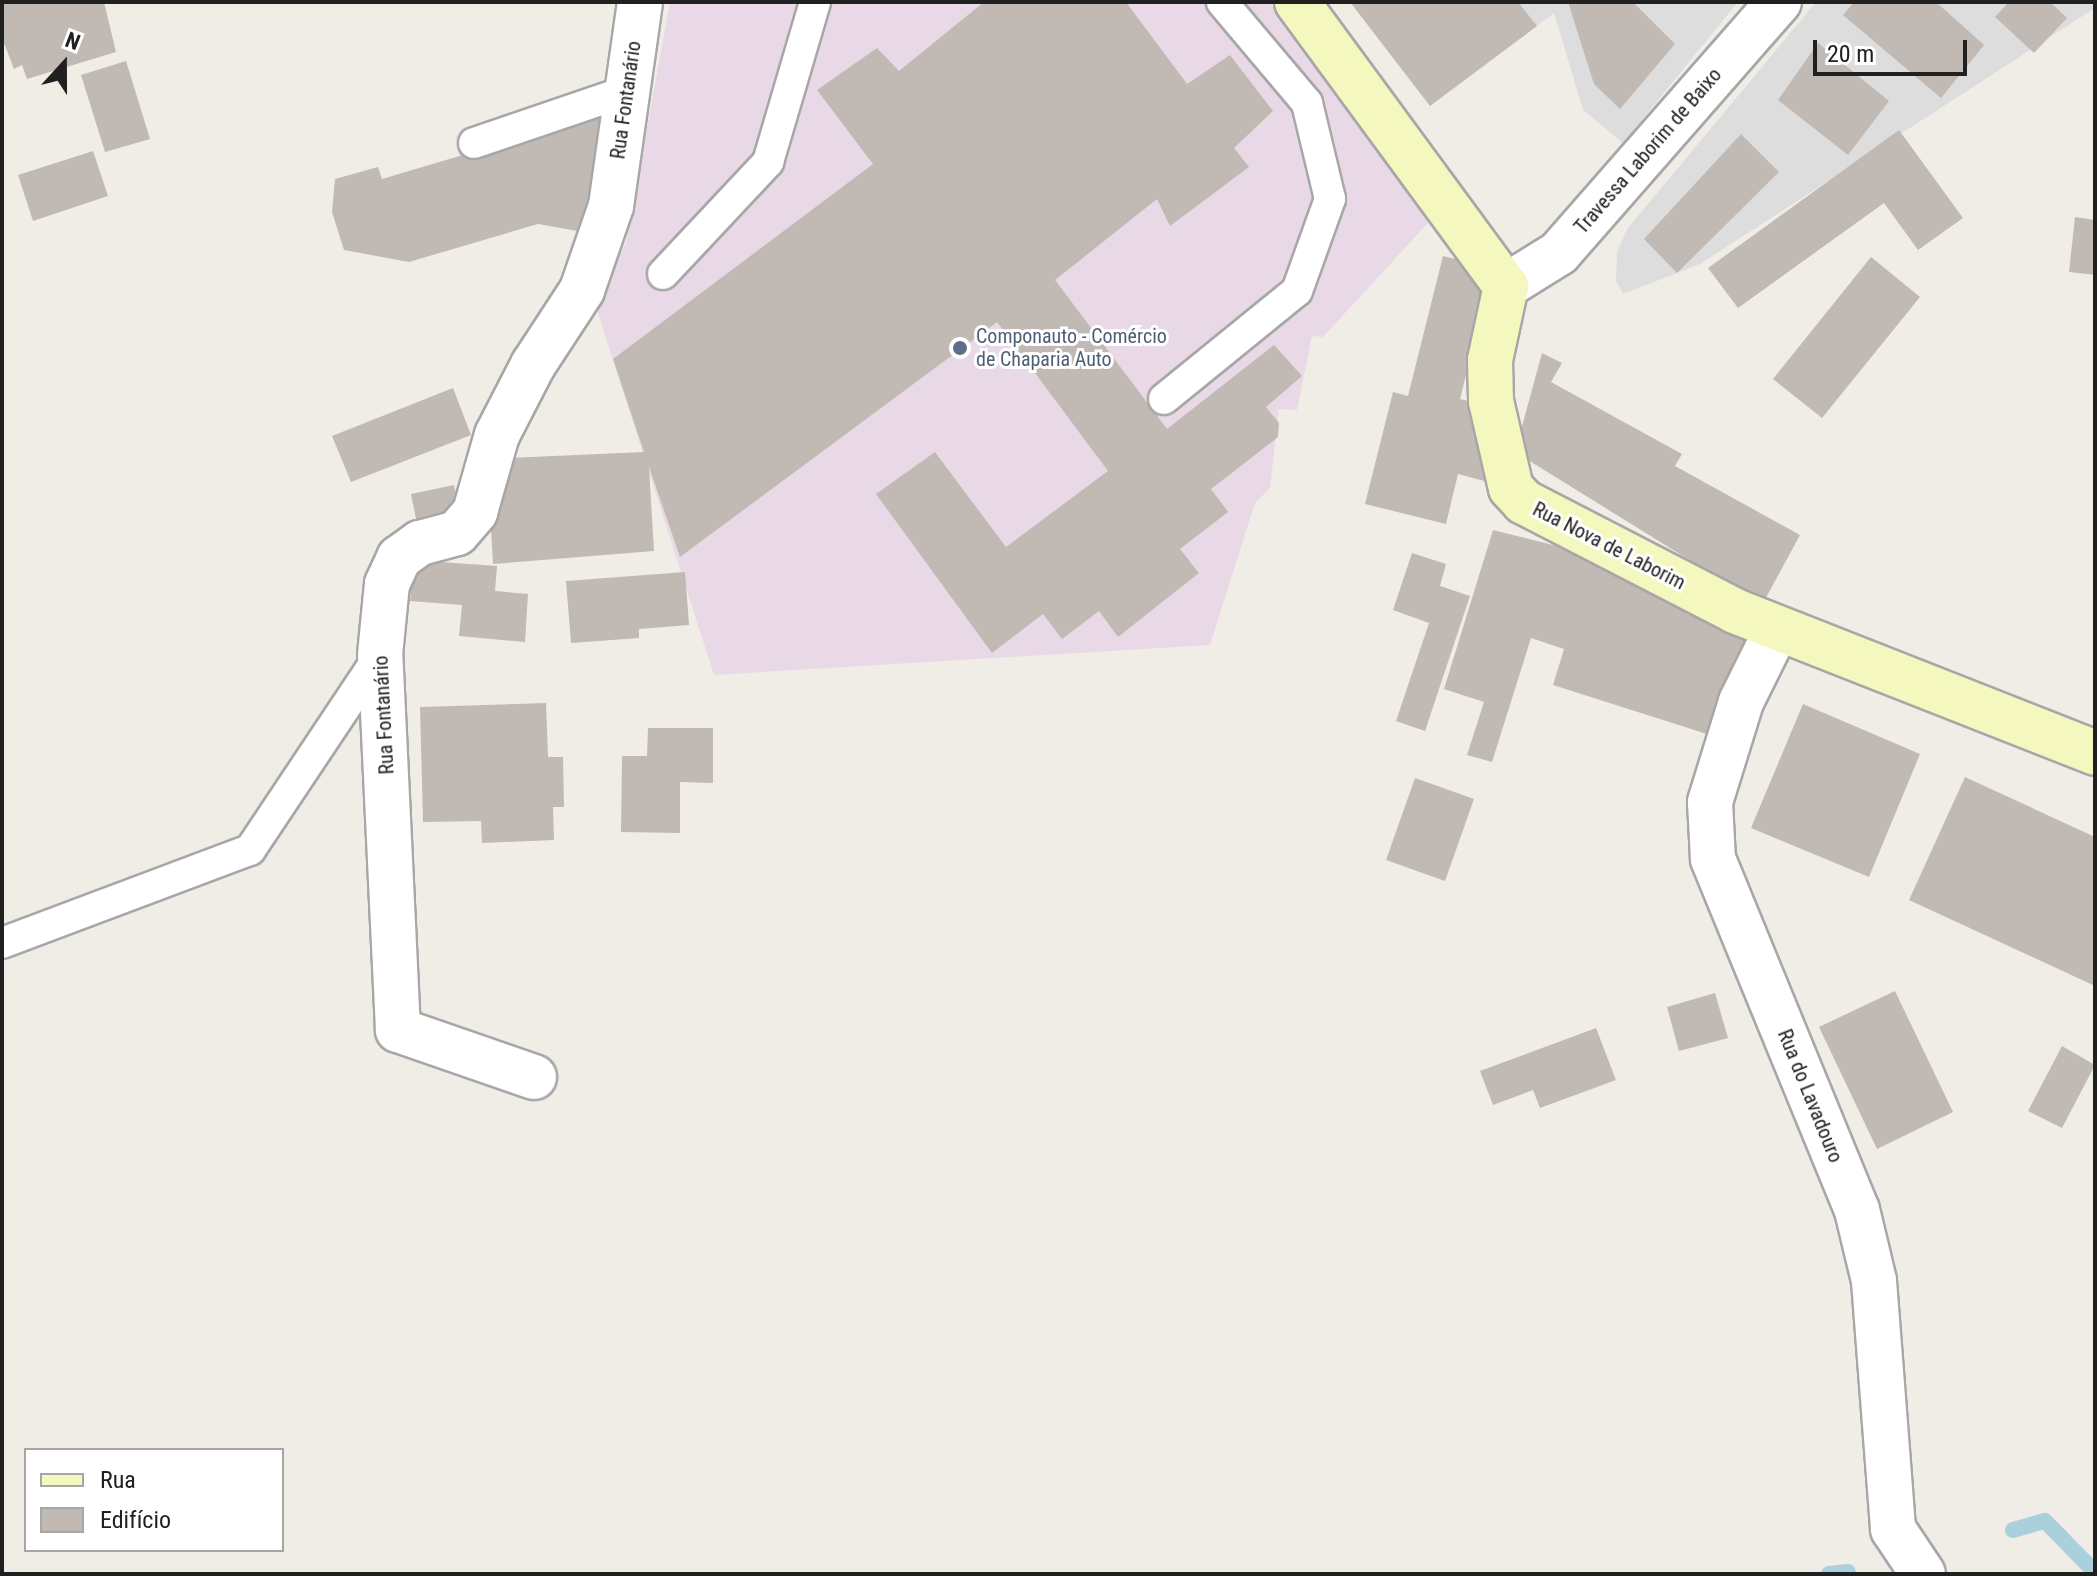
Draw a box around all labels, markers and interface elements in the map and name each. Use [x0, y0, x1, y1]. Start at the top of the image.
north arrow [24, 24, 104, 104]
scale bar [1817, 24, 1971, 74]
text: N [62, 27, 84, 55]
street label: Rua Fontanário [606, 39, 646, 161]
text: 20 m [1827, 40, 1874, 68]
street label: Travessa Laborim de Baixo [1569, 63, 1727, 239]
place label: Componauto - Comércio de Chaparia Auto [976, 324, 1167, 371]
marker: Componauto - Comércio de Chaparia Auto [951, 339, 969, 357]
street label: Rua Nova de Laborim [1529, 497, 1689, 595]
street label: Rua Fontanário [369, 655, 399, 775]
street label: Rua do Lavadouro [1772, 1026, 1848, 1166]
legend [24, 1448, 284, 1552]
text: Rua [100, 1466, 136, 1494]
text: Edifício [100, 1506, 171, 1534]

